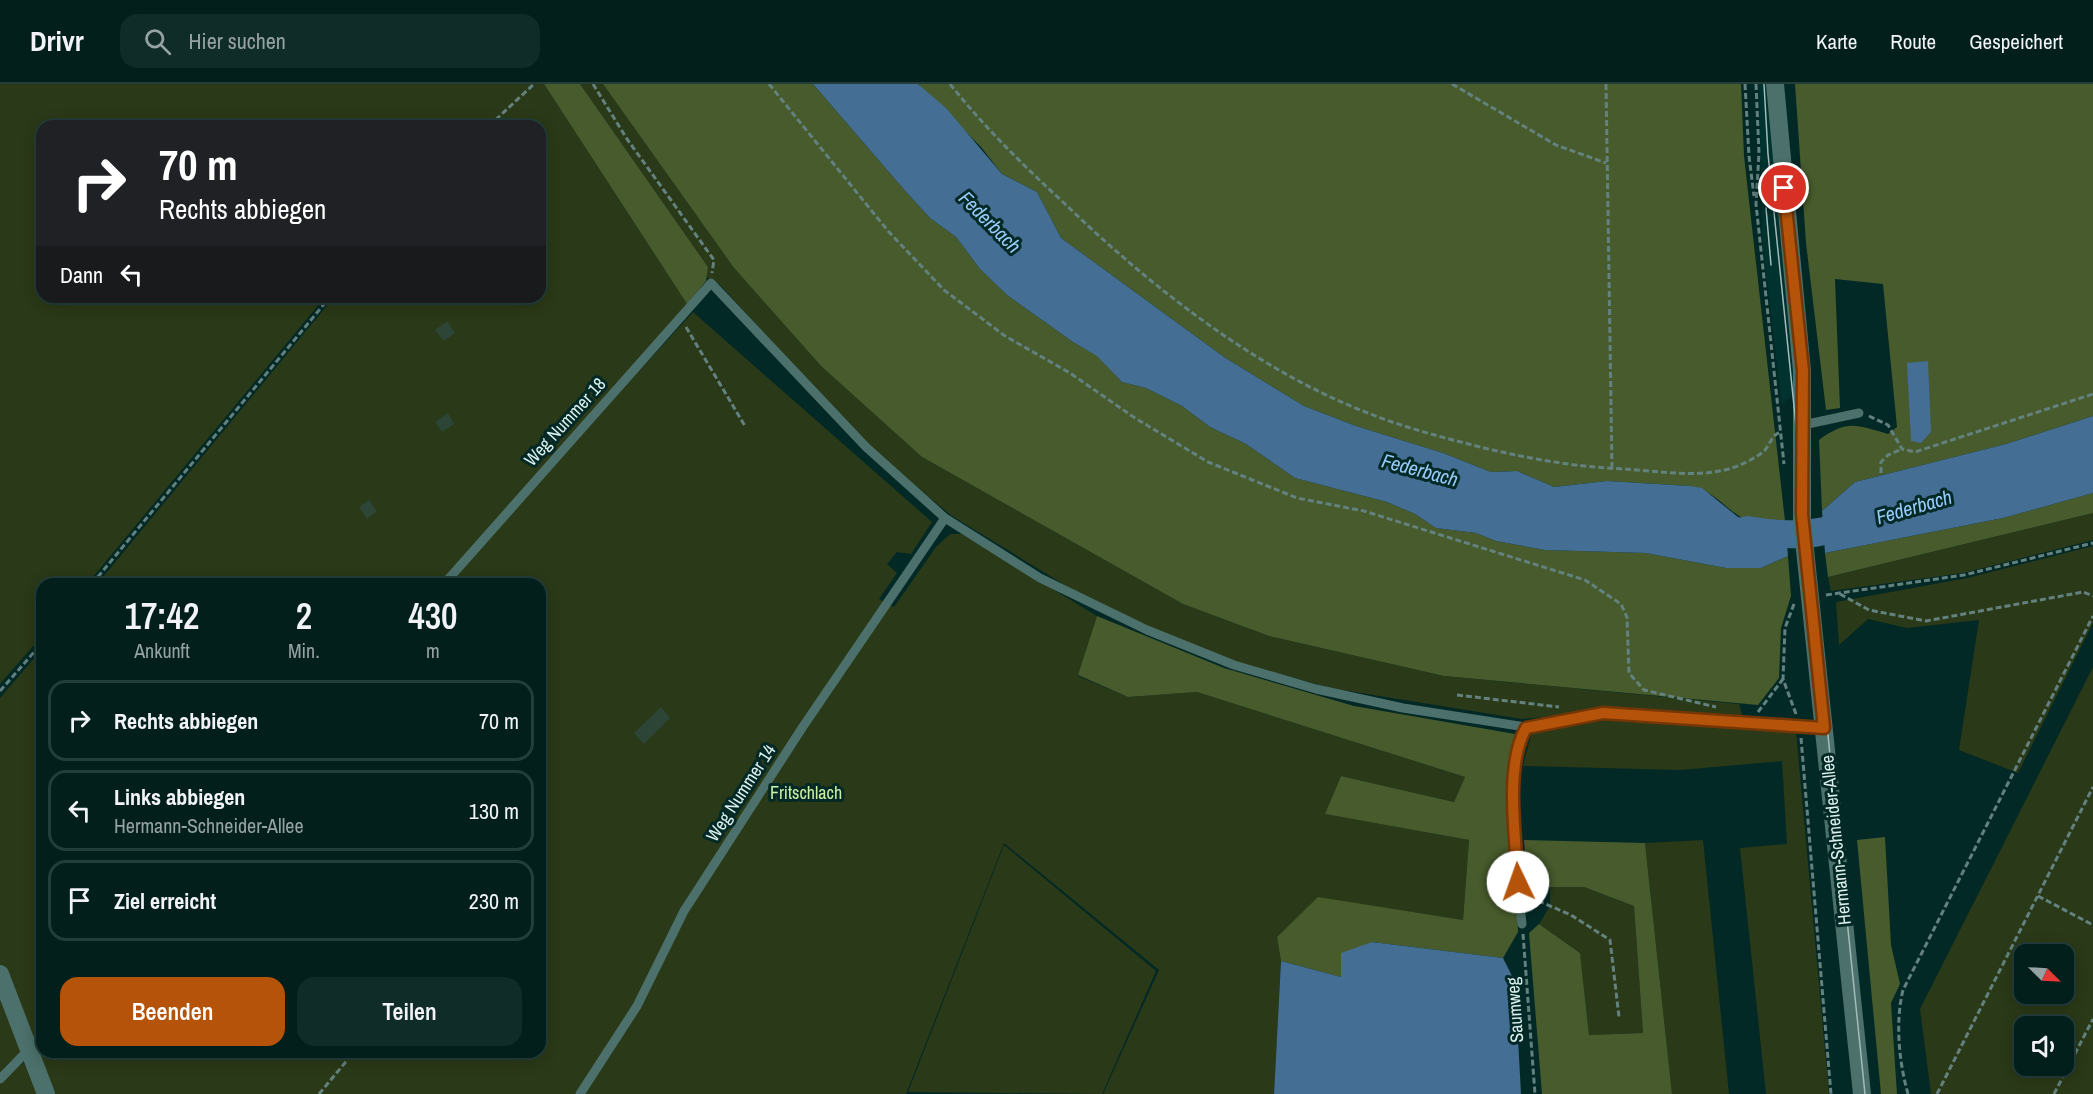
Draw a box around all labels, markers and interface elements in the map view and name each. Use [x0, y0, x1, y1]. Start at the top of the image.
search box [120, 14, 540, 68]
text: Drivr [30, 22, 84, 60]
icon: search [141, 25, 174, 58]
text: Hier suchen [189, 26, 286, 56]
text: Karte [1816, 27, 1857, 56]
text: Route [1890, 27, 1936, 56]
text: Gespeichert [1969, 27, 2063, 56]
text: 70 m [159, 137, 238, 193]
icon: right [60, 144, 138, 222]
pin [1758, 162, 1809, 213]
icon: arrive [1767, 171, 1800, 204]
water label: Federbach [953, 185, 1027, 259]
text: Rechts abbiegen [159, 191, 326, 227]
icon: left [115, 258, 148, 291]
text: Dann [60, 260, 103, 290]
street label: Weg Nummer 18 [518, 372, 611, 471]
water label: Federbach [1379, 446, 1461, 493]
water label: Federbach [1873, 483, 1955, 530]
text: 17:42 [124, 592, 199, 640]
text: 2 [296, 592, 312, 640]
text: 430 [408, 592, 458, 640]
text: Ankunft [134, 637, 190, 664]
text: Min. [288, 637, 320, 664]
text: m [426, 637, 440, 664]
icon: right [63, 704, 96, 737]
text: Rechts abbiegen [114, 706, 258, 736]
text: 70 m [479, 706, 519, 736]
street label: Weg Nummer 14 [700, 739, 781, 846]
street label: Hermann-Schneider-Allee [1814, 754, 1857, 926]
park label: Fritschlach [770, 780, 842, 805]
text: Links abbiegen [114, 782, 245, 812]
icon: left [63, 794, 96, 827]
text: 130 m [469, 796, 519, 826]
text: Hermann-Schneider-Allee [114, 812, 304, 839]
position arrow [1486, 850, 1550, 914]
icon: arrive [63, 884, 96, 917]
text: Ziel erreicht [114, 886, 216, 916]
text: 230 m [469, 886, 519, 916]
north arrow [2014, 944, 2074, 1004]
map controls [2014, 944, 2074, 1076]
street label: Saumweg [1500, 976, 1529, 1044]
button: Beenden [60, 977, 285, 1046]
button: Teilen [297, 977, 522, 1046]
button: sound [2014, 1016, 2074, 1076]

